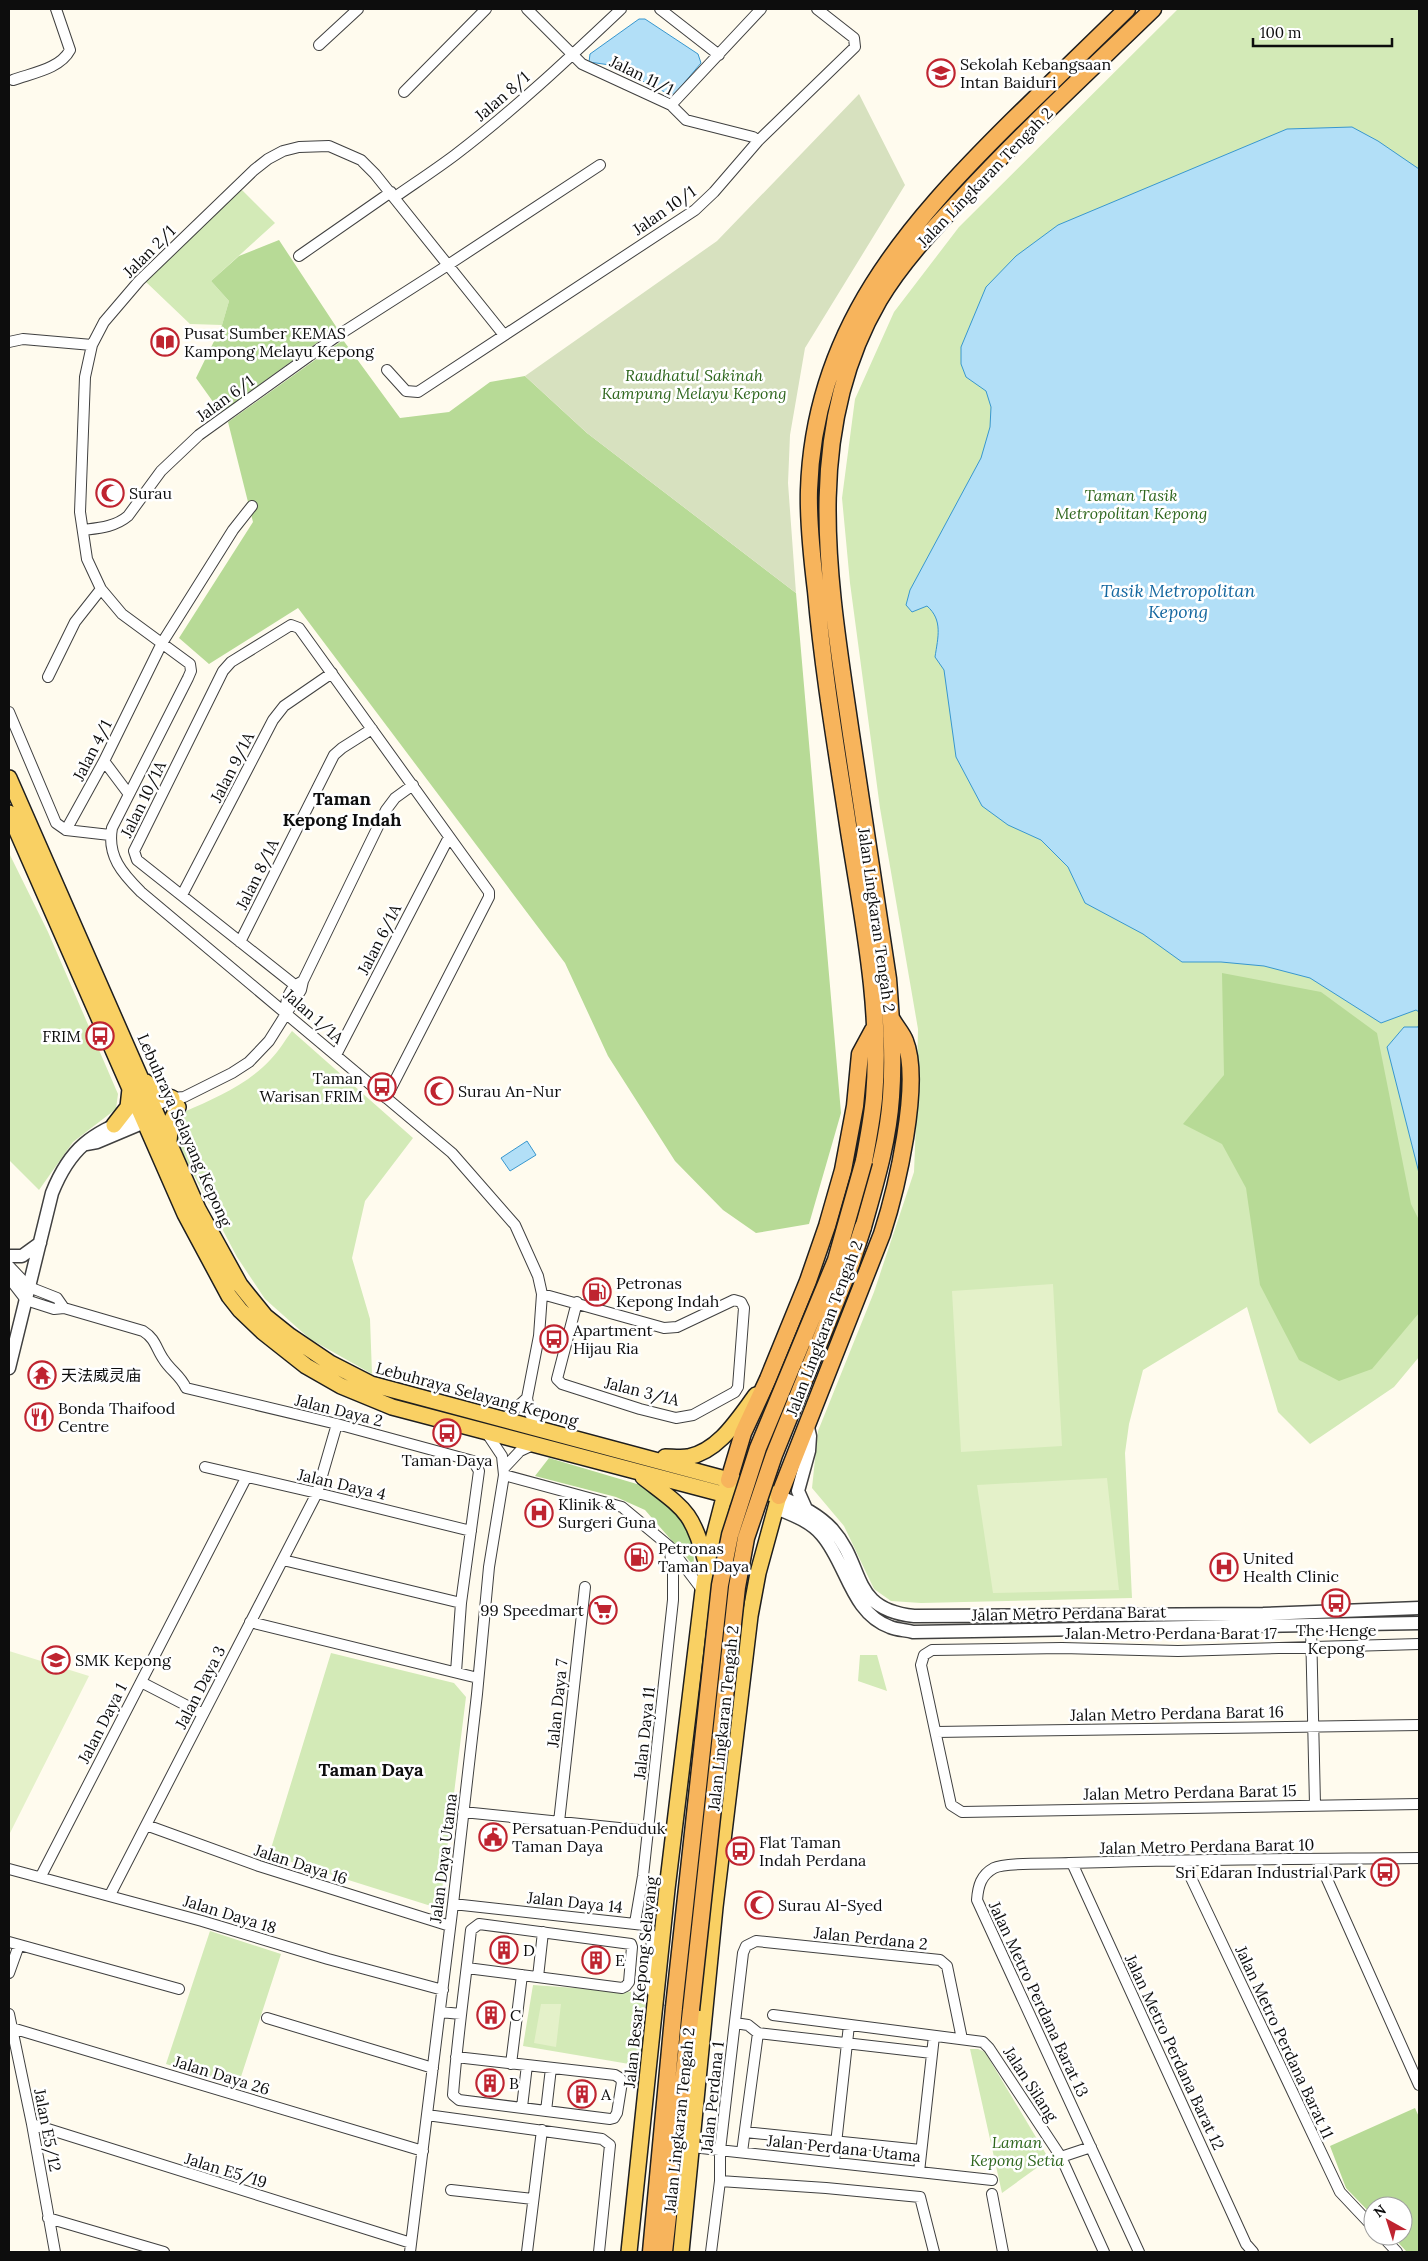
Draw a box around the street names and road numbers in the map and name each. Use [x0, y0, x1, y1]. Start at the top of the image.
street label: Jalan 11/1 [605, 51, 677, 100]
street label: Jalan 8/1 [470, 67, 534, 127]
street label: Jalan Lingkaran Tengah 2 [912, 103, 1057, 252]
street label: Jalan 10/1 [628, 181, 700, 240]
street label: Jalan 2/1 [118, 221, 180, 283]
street label: Jalan 6/1 [192, 370, 258, 427]
street label: Jalan 4/1 [68, 716, 117, 785]
street label: Jalan 9/1A [205, 728, 260, 807]
street label: Jalan 10/1A [115, 757, 171, 842]
street label: Jalan Lingkaran Tengah 2 [854, 825, 900, 1014]
street label: Jalan 8/1A [231, 835, 284, 914]
street label: Jalan 6/1A [352, 900, 407, 979]
street label: Jalan 1/1A [278, 984, 349, 1049]
street label: Lebuhraya Selayang Kepong [133, 1031, 237, 1230]
street label: Jalan Lingkaran Tengah 2 [781, 1237, 867, 1420]
street label: Lebuhraya Selayang Kepong [374, 1357, 581, 1431]
street label: Jalan 3/1A [602, 1372, 682, 1411]
street label: Jalan Daya 2 [292, 1389, 385, 1431]
street label: Jalan Daya 4 [295, 1464, 388, 1504]
street label: Jalan Metro Perdana Barat [971, 1601, 1167, 1625]
street label: Jalan Metro Perdana Barat 17 [1064, 1623, 1278, 1643]
street label: Jalan Lingkaran Tengah 2 [703, 1624, 743, 1813]
street label: Jalan Daya 3 [170, 1642, 229, 1733]
street label: Jalan Daya 7 [542, 1657, 572, 1749]
street label: Jalan Daya 1 [73, 1679, 131, 1767]
street label: Jalan Daya 11 [629, 1686, 659, 1781]
street label: Jalan Metro Perdana Barat 16 [1069, 1701, 1284, 1725]
street label: Jalan Metro Perdana Barat 15 [1082, 1780, 1297, 1804]
street label: Jalan Daya Utama [425, 1792, 461, 1925]
street label: Jalan Metro Perdana Barat 10 [1099, 1834, 1315, 1858]
street label: Jalan Daya 16 [251, 1839, 350, 1888]
street label: Jalan Besar Kepong Selayang [619, 1874, 661, 2090]
street label: Jalan Daya 14 [525, 1887, 624, 1917]
street label: Jalan Daya 18 [180, 1890, 279, 1938]
street label: Jalan Metro Perdana Barat 13 [984, 1897, 1093, 2100]
street label: Jalan Perdana 2 [812, 1922, 929, 1954]
street label: Jalan Metro Perdana Barat 11 [1231, 1941, 1339, 2142]
street label: Jalan Metro Perdana Barat 12 [1120, 1950, 1229, 2153]
street label: Jalan Lingkaran Tengah 2 [659, 2026, 699, 2215]
street label: Jalan Perdana 1 [696, 2040, 728, 2154]
street label: Jalan Silang [999, 2042, 1063, 2126]
street label: Jalan Daya 26 [171, 2051, 272, 2099]
street label: Jalan E5/12 [29, 2086, 66, 2173]
street label: Jalan Perdana Utama [765, 2130, 922, 2166]
street label: Jalan E5/19 [181, 2148, 269, 2193]

